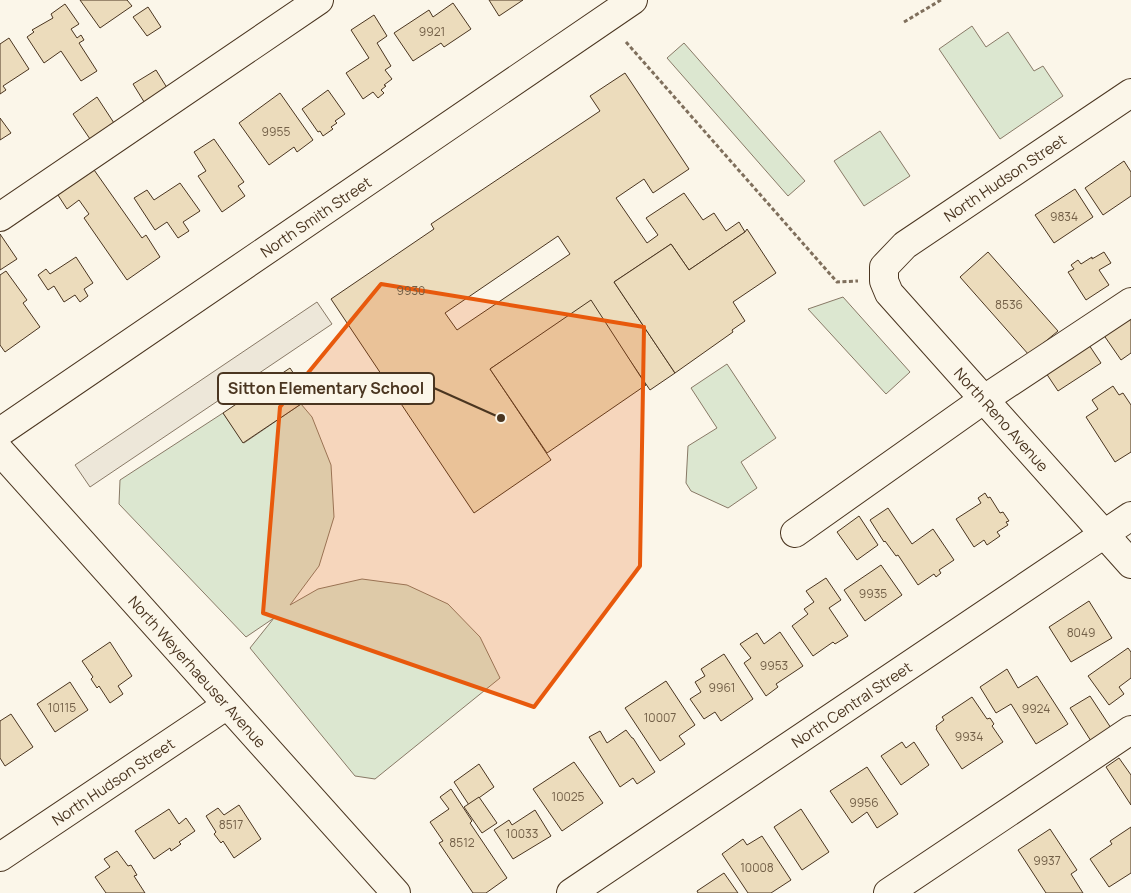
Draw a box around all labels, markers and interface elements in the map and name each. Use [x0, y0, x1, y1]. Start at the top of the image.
house number: 9921 [419, 23, 445, 40]
house number: 9955 [262, 123, 290, 140]
street label: North Hudson Street [940, 129, 1070, 227]
street label: North Smith Street [256, 171, 375, 262]
house number: 9834 [1050, 208, 1078, 225]
house number: 9930 [397, 282, 425, 299]
house number: 8536 [995, 296, 1023, 313]
street label: North Reno Avenue [950, 363, 1054, 476]
callout: Sitton Elementary School [218, 373, 434, 404]
text: Sitton Elementary School [228, 377, 424, 399]
house number: 9935 [859, 585, 887, 602]
street label: North Weyerhaeuser Avenue [124, 591, 271, 752]
house number: 8049 [1067, 624, 1095, 641]
street label: North Central Street [787, 656, 916, 752]
house number: 9953 [760, 657, 788, 674]
house number: 9961 [709, 679, 735, 696]
house number: 10115 [48, 699, 76, 716]
house number: 9924 [1022, 700, 1050, 717]
house number: 10007 [644, 709, 676, 726]
house number: 9934 [955, 728, 983, 745]
street label: North Hudson Street [48, 733, 178, 830]
house number: 10025 [551, 788, 585, 805]
house number: 9956 [849, 794, 879, 811]
house number: 8517 [219, 816, 243, 833]
house number: 10033 [506, 825, 538, 842]
house number: 8512 [449, 834, 475, 851]
house number: 9937 [1033, 852, 1061, 869]
house number: 10008 [740, 859, 774, 876]

